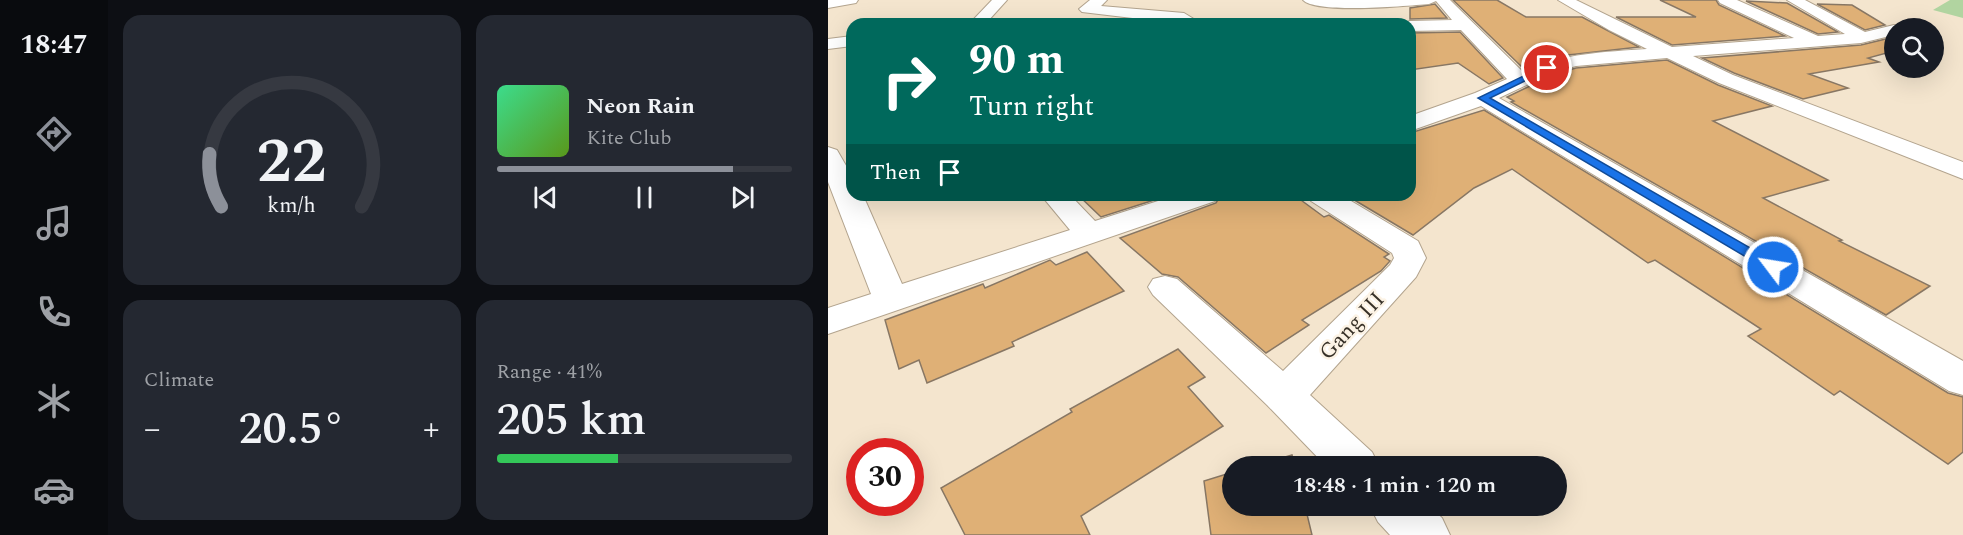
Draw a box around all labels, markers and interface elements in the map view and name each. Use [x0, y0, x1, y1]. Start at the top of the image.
map controls [1884, 18, 1944, 78]
button: search [1884, 18, 1944, 78]
text: 18:47 [20, 24, 88, 66]
text: 90 m [969, 29, 1064, 92]
icon: right [870, 42, 948, 120]
pin [1521, 42, 1572, 93]
icon: arrive [1530, 51, 1563, 84]
text: Turn right [969, 86, 1094, 128]
text: Neon Rain [587, 90, 695, 123]
icon: directions [33, 113, 75, 155]
text: 22 [257, 115, 327, 210]
text: Kite Club [587, 123, 672, 153]
text: Then [870, 156, 921, 189]
icon: arrive [933, 156, 966, 189]
icon: previous [529, 181, 562, 214]
icon: pause [628, 181, 661, 214]
icon: next [726, 181, 759, 214]
text: km/h [268, 189, 316, 222]
icon: music [33, 202, 75, 244]
position arrow [1741, 235, 1805, 299]
street label: Gang III [1311, 284, 1393, 368]
icon: phone [33, 291, 75, 333]
text: Range · 41% [497, 357, 602, 387]
text: Climate [144, 365, 214, 395]
icon: climate [33, 380, 75, 422]
text: 205 km [497, 386, 646, 455]
text: 20.5° [238, 395, 345, 464]
text: − [144, 404, 161, 454]
text: + [423, 404, 439, 454]
speed limit sign: 30 [846, 438, 924, 516]
icon: car [33, 469, 75, 511]
text: 18:48 · 1 min · 120 m [1293, 469, 1496, 502]

